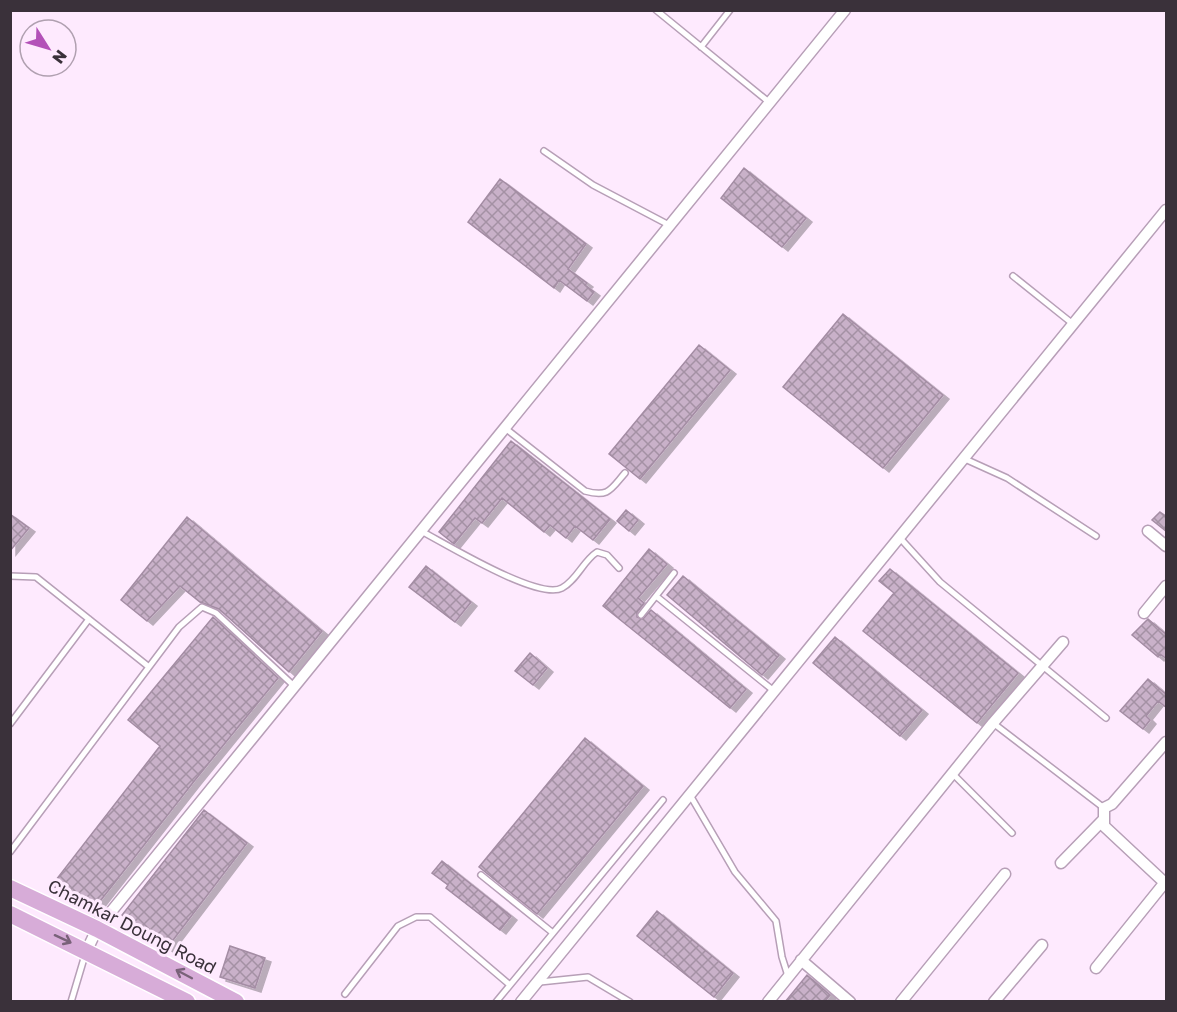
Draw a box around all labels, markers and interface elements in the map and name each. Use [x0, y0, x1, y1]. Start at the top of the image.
north arrow [18, 18, 78, 78]
text: N [48, 46, 72, 68]
street label: Chamkar Doung Road [45, 874, 220, 978]
one-way arrow [54, 934, 72, 946]
one-way arrow [176, 968, 194, 979]

